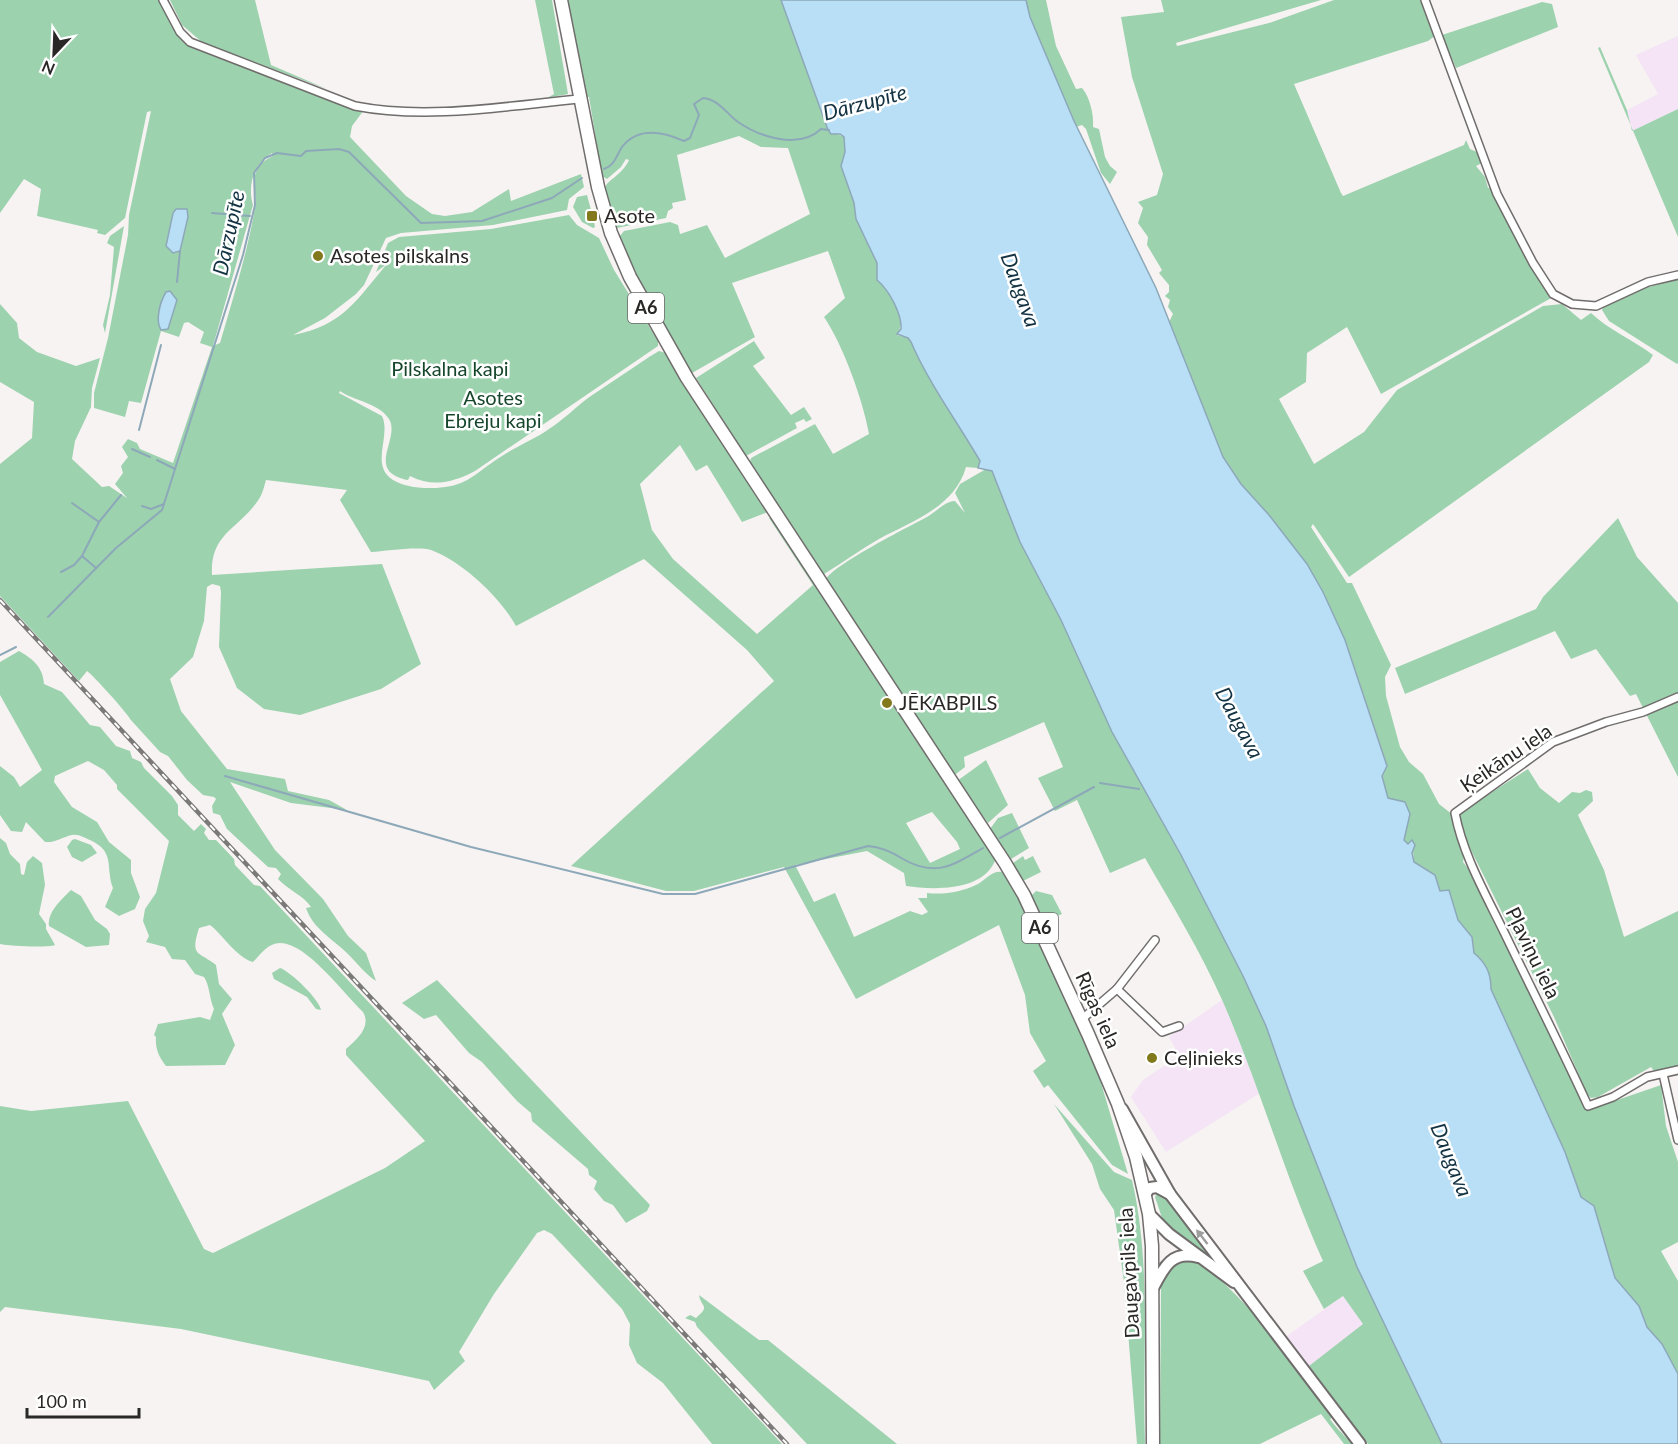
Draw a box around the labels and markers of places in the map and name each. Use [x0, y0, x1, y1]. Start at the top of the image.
place label: Asote [604, 203, 655, 227]
marker: Asote [585, 209, 599, 223]
place label: Asotes pilskalns [330, 243, 469, 267]
marker: Asotes pilskalns [311, 249, 325, 263]
place label: JĒKABPILS [899, 690, 997, 714]
marker: JĒKABPILS [880, 696, 894, 710]
place label: Ceļinieks [1164, 1045, 1243, 1069]
marker: Ceļinieks [1145, 1051, 1159, 1065]

